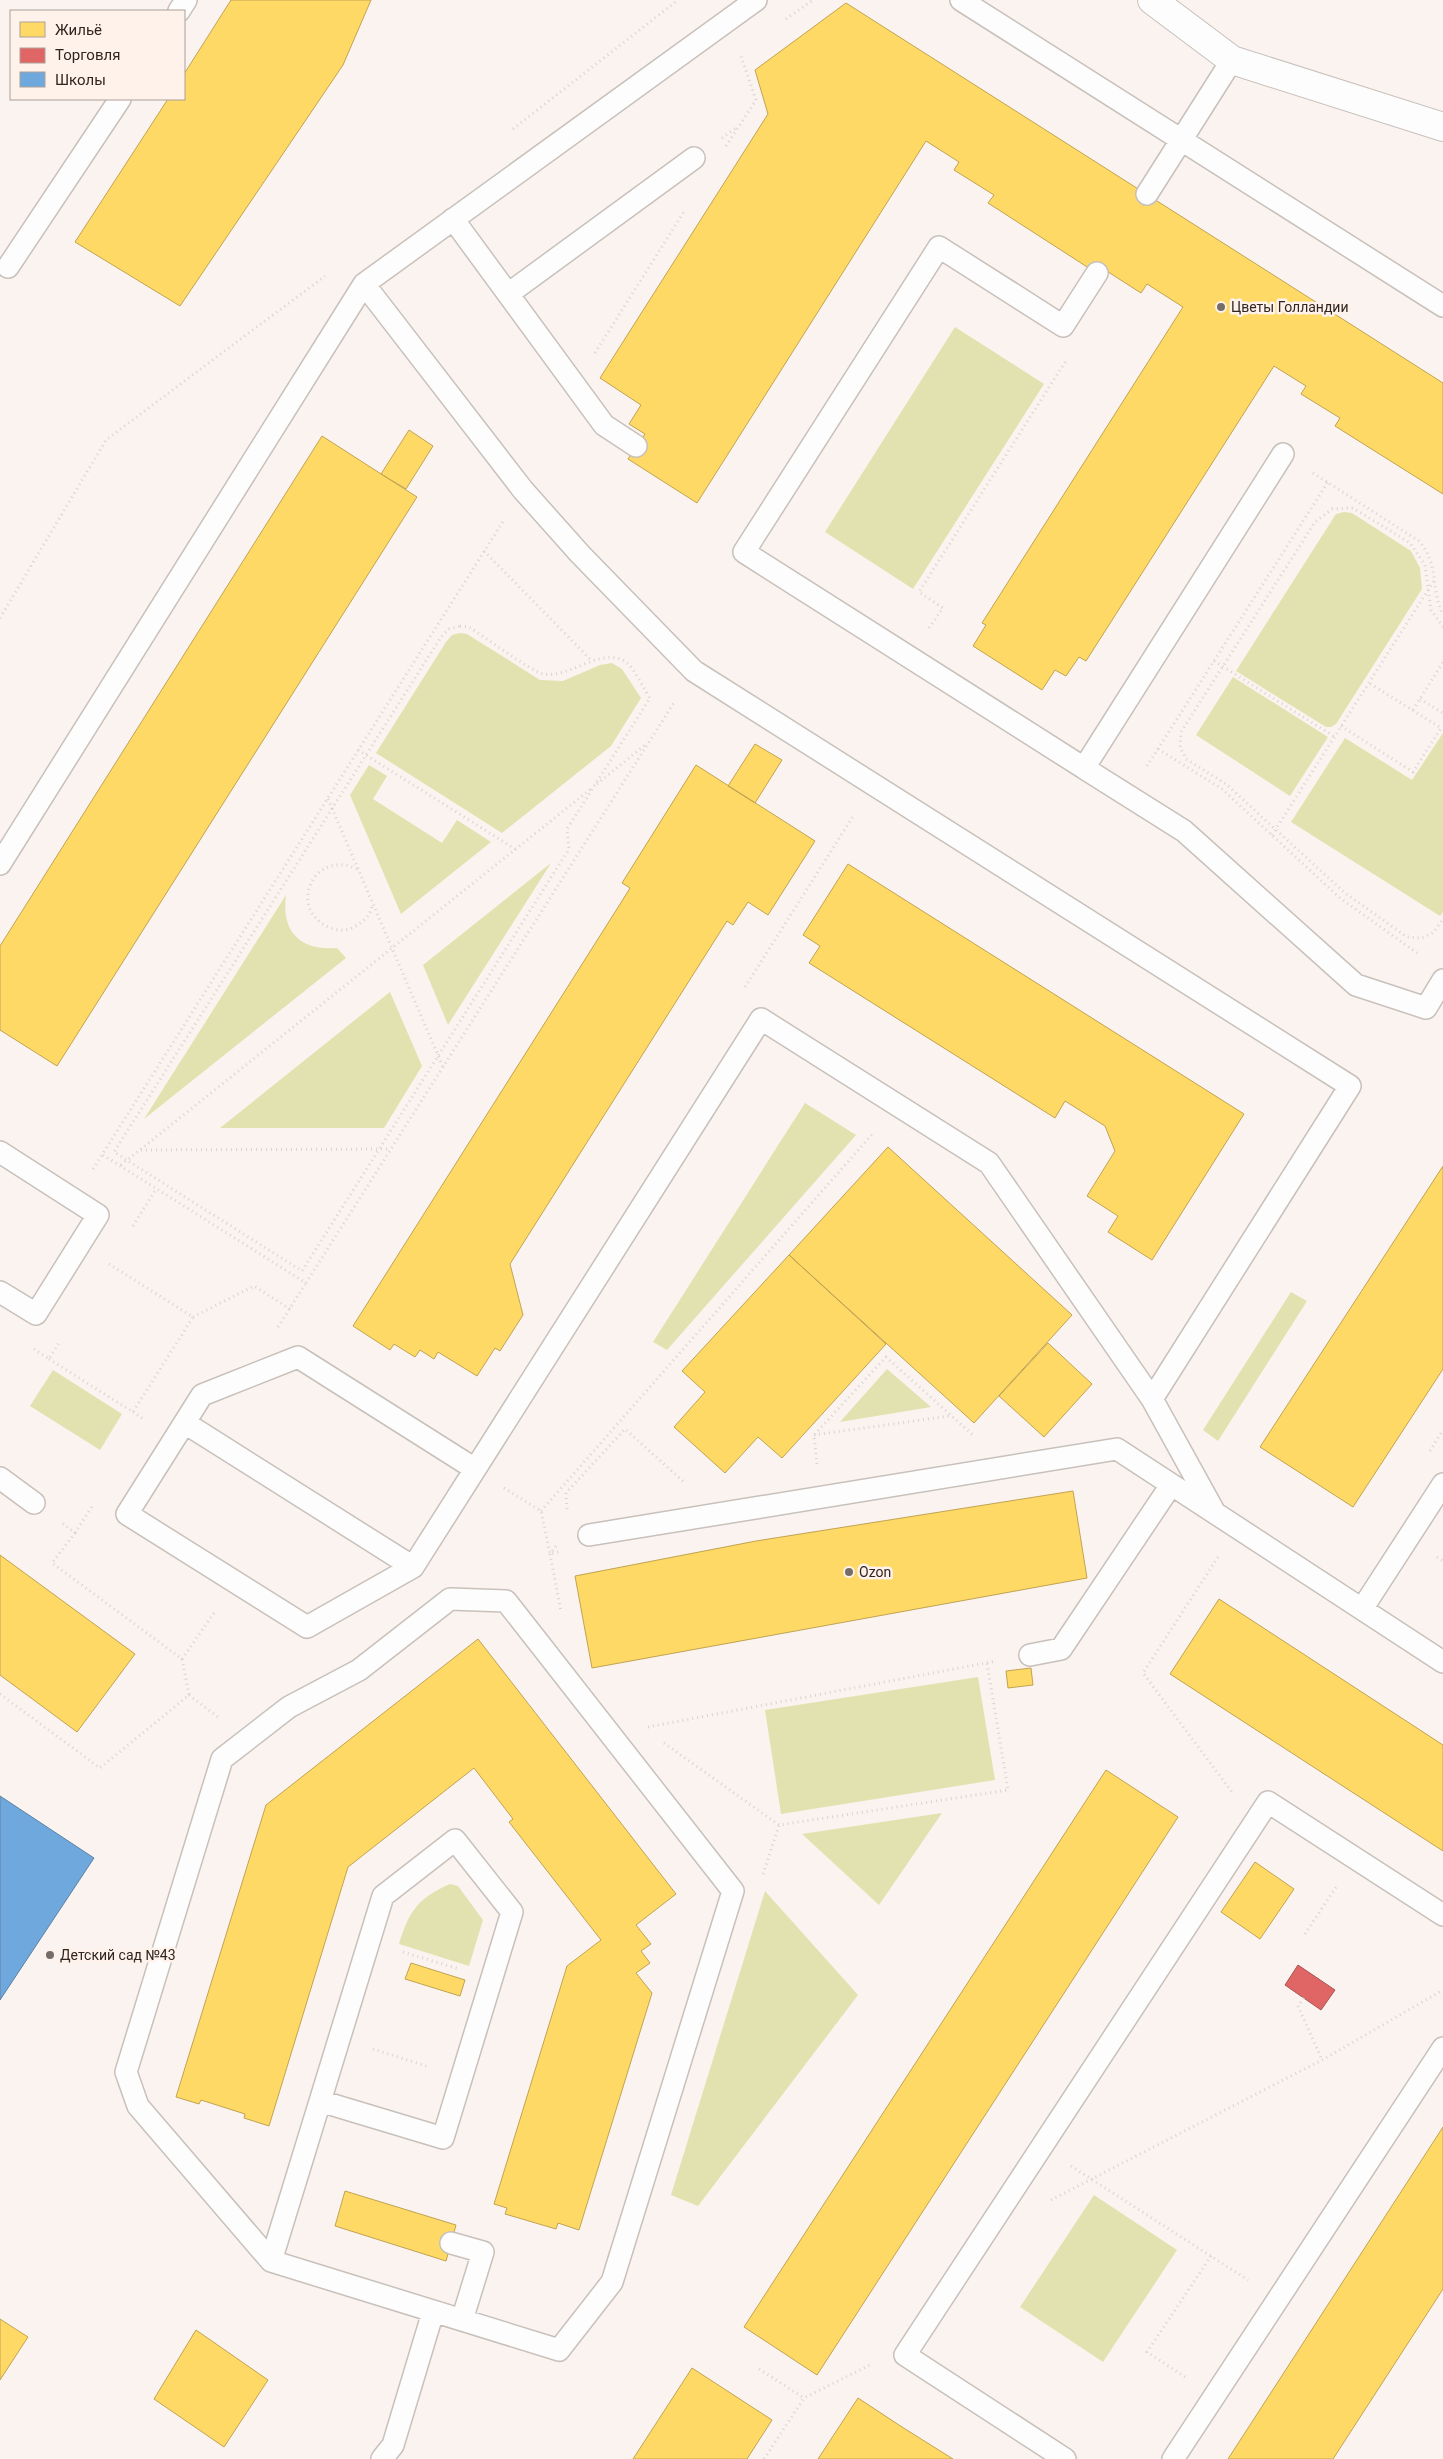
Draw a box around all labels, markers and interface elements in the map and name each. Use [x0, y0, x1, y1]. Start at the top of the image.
legend [10, 10, 185, 100]
text: Жильё [55, 21, 102, 39]
text: Торговля [55, 46, 120, 64]
text: Школы [55, 71, 106, 89]
place label: Цветы Голландии [1231, 299, 1349, 315]
marker: Цветы Голландии [1215, 301, 1227, 313]
place label: Ozon [859, 1564, 891, 1580]
marker: Ozon [843, 1566, 855, 1578]
place label: Детский сад №43 [60, 1947, 176, 1963]
marker: Детский сад №43 [44, 1949, 56, 1961]

